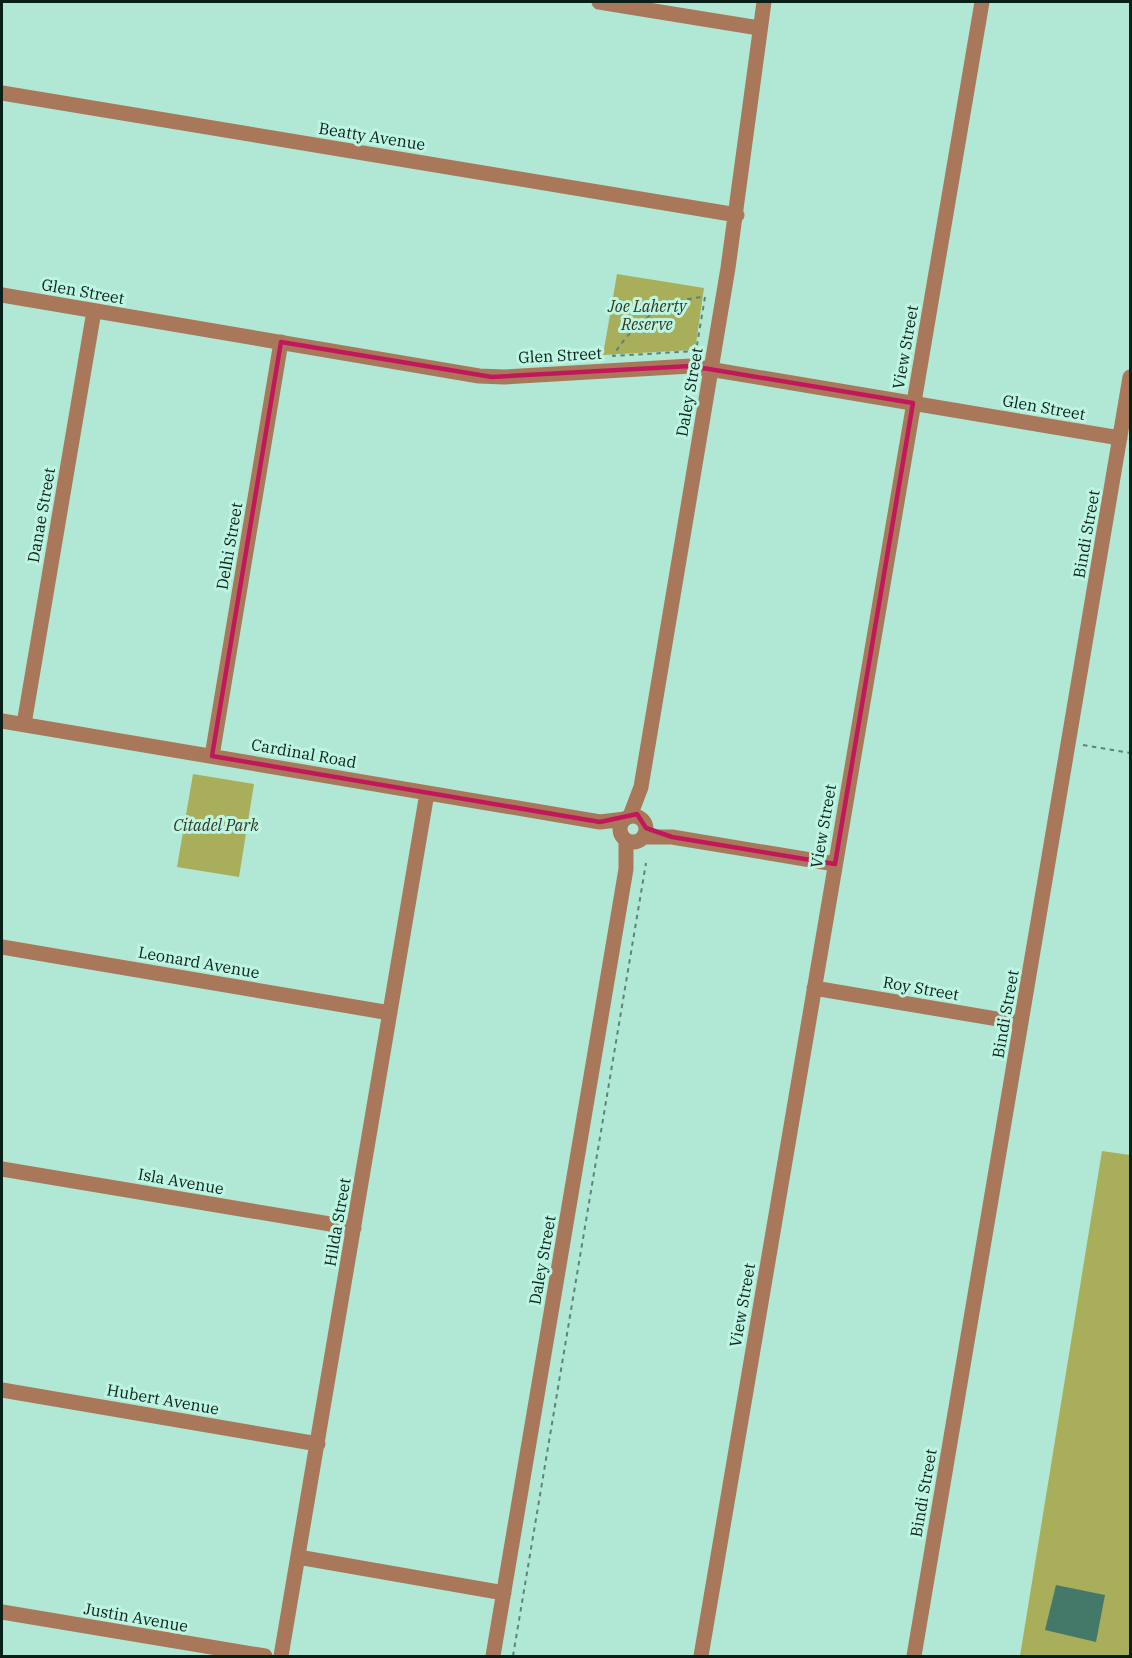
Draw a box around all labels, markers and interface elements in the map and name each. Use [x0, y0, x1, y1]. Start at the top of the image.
street label: Beatty Avenue [317, 118, 427, 154]
street label: Glen Street [40, 274, 126, 308]
park label: Joe Laherty Reserve [607, 296, 688, 334]
street label: View Street [888, 303, 922, 391]
street label: Glen Street [518, 343, 603, 367]
street label: Daley Street [671, 345, 707, 438]
street label: Glen Street [1001, 390, 1087, 424]
street label: Danae Street [23, 466, 59, 564]
street label: Bindi Street [1068, 488, 1104, 580]
street label: Delhi Street [211, 500, 247, 591]
street label: Cardinal Road [250, 734, 358, 772]
street label: View Street [806, 782, 840, 870]
park label: Citadel Park [173, 815, 259, 835]
street label: Leonard Avenue [137, 941, 261, 983]
street label: Bindi Street [987, 968, 1023, 1060]
street label: Roy Street [882, 971, 961, 1005]
street label: Isla Avenue [137, 1164, 225, 1198]
street label: Hilda Street [319, 1176, 355, 1268]
street label: Daley Street [524, 1213, 560, 1306]
street label: View Street [725, 1261, 759, 1349]
street label: Hubert Avenue [105, 1379, 221, 1419]
street label: Bindi Street [905, 1447, 941, 1539]
street label: Justin Avenue [82, 1598, 190, 1636]

